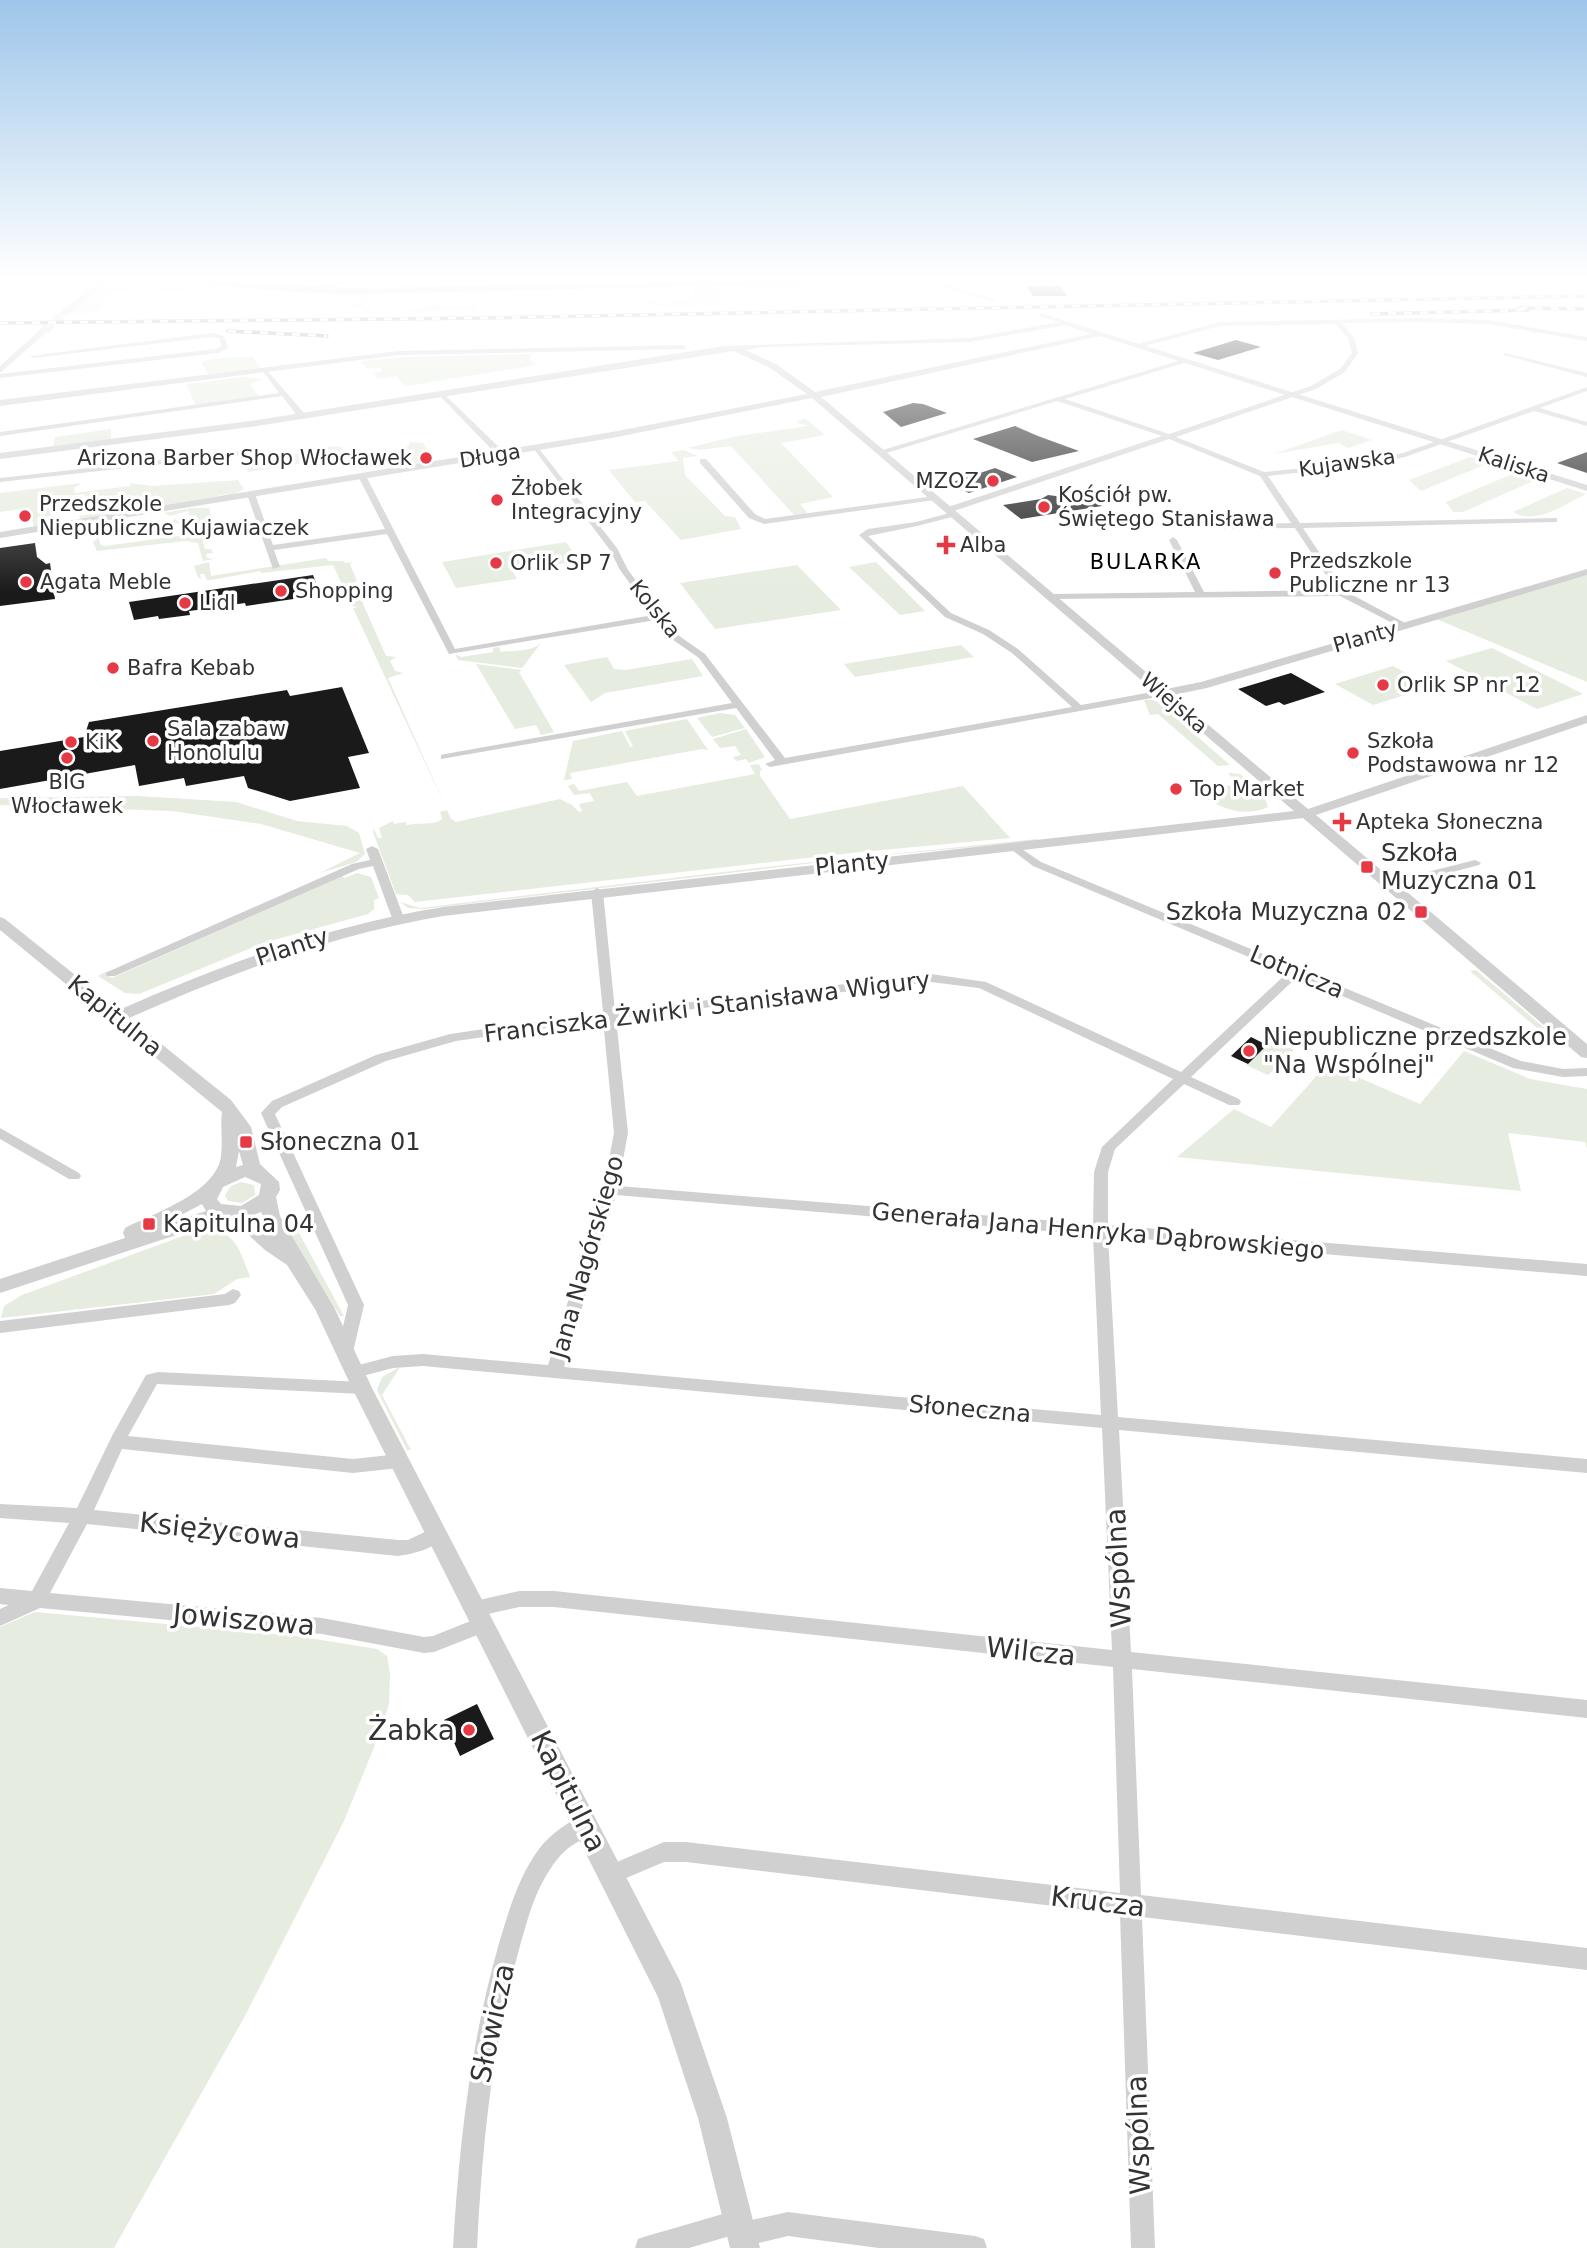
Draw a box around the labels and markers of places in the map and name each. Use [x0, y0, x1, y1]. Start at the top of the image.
place label: Arizona Barber Shop Włocławek [77, 446, 413, 470]
marker: Arizona Barber Shop Włocławek [418, 450, 434, 466]
place label: MZOZ [916, 469, 979, 493]
marker: MZOZ [985, 473, 1001, 489]
place label: Żłobek Integracyjny [511, 475, 642, 524]
place label: Kościół pw. Świętego Stanisława [1058, 483, 1275, 531]
place label: Przedszkole Niepubliczne Kujawiaczek [39, 492, 310, 540]
marker: Żłobek Integracyjny [489, 492, 505, 508]
marker: Kościół pw. Świętego Stanisława [1036, 499, 1052, 515]
marker: Przedszkole Niepubliczne Kujawiaczek [17, 508, 33, 524]
place label: Alba [960, 533, 1006, 557]
marker: Alba [938, 537, 954, 553]
place label: Przedszkole Publiczne nr 13 [1289, 549, 1450, 597]
place label: Orlik SP 7 [510, 551, 612, 575]
marker: Orlik SP 7 [488, 555, 504, 571]
marker: Przedszkole Publiczne nr 13 [1267, 565, 1283, 581]
place label: Agata Meble [40, 570, 171, 594]
marker: Agata Meble [18, 574, 34, 590]
place label: Shopping [295, 579, 394, 603]
marker: Shopping [273, 583, 289, 599]
place label: Lidl [199, 591, 236, 615]
marker: Lidl [177, 595, 193, 611]
place label: Bafra Kebab [127, 656, 255, 680]
marker: Bafra Kebab [105, 660, 121, 676]
place label: Orlik SP nr 12 [1397, 673, 1541, 697]
marker: Orlik SP nr 12 [1375, 677, 1391, 693]
place label: Sala zabaw Honolulu [167, 717, 286, 765]
place label: Szkoła Podstawowa nr 12 [1367, 729, 1559, 777]
place label: KiK [85, 730, 120, 754]
marker: Sala zabaw Honolulu [145, 733, 161, 749]
marker: KiK [63, 734, 79, 750]
marker: Szkoła Podstawowa nr 12 [1345, 745, 1361, 761]
marker: BIG Włocławek [59, 750, 75, 766]
place label: BIG Włocławek [11, 770, 124, 818]
place label: Top Market [1189, 777, 1304, 801]
marker: Top Market [1168, 781, 1184, 797]
place label: Apteka Słoneczna [1356, 810, 1543, 834]
marker: Apteka Słoneczna [1334, 814, 1350, 830]
place label: Szkoła Muzyczna 01 [1381, 839, 1538, 895]
marker: Szkoła Muzyczna 01 [1359, 859, 1375, 875]
place label: Szkoła Muzyczna 02 [1166, 898, 1407, 926]
marker: Szkoła Muzyczna 02 [1413, 904, 1429, 920]
place label: Niepubliczne przedszkole "Na Wspólnej" [1263, 1023, 1567, 1079]
marker: Niepubliczne przedszkole "Na Wspólnej" [1241, 1043, 1257, 1059]
place label: Słoneczna 01 [260, 1128, 421, 1156]
marker: Słoneczna 01 [238, 1134, 254, 1150]
place label: Kapitulna 04 [163, 1210, 314, 1238]
marker: Kapitulna 04 [141, 1216, 157, 1232]
place label: Żabka [368, 1714, 455, 1747]
marker: Żabka [461, 1722, 477, 1738]

